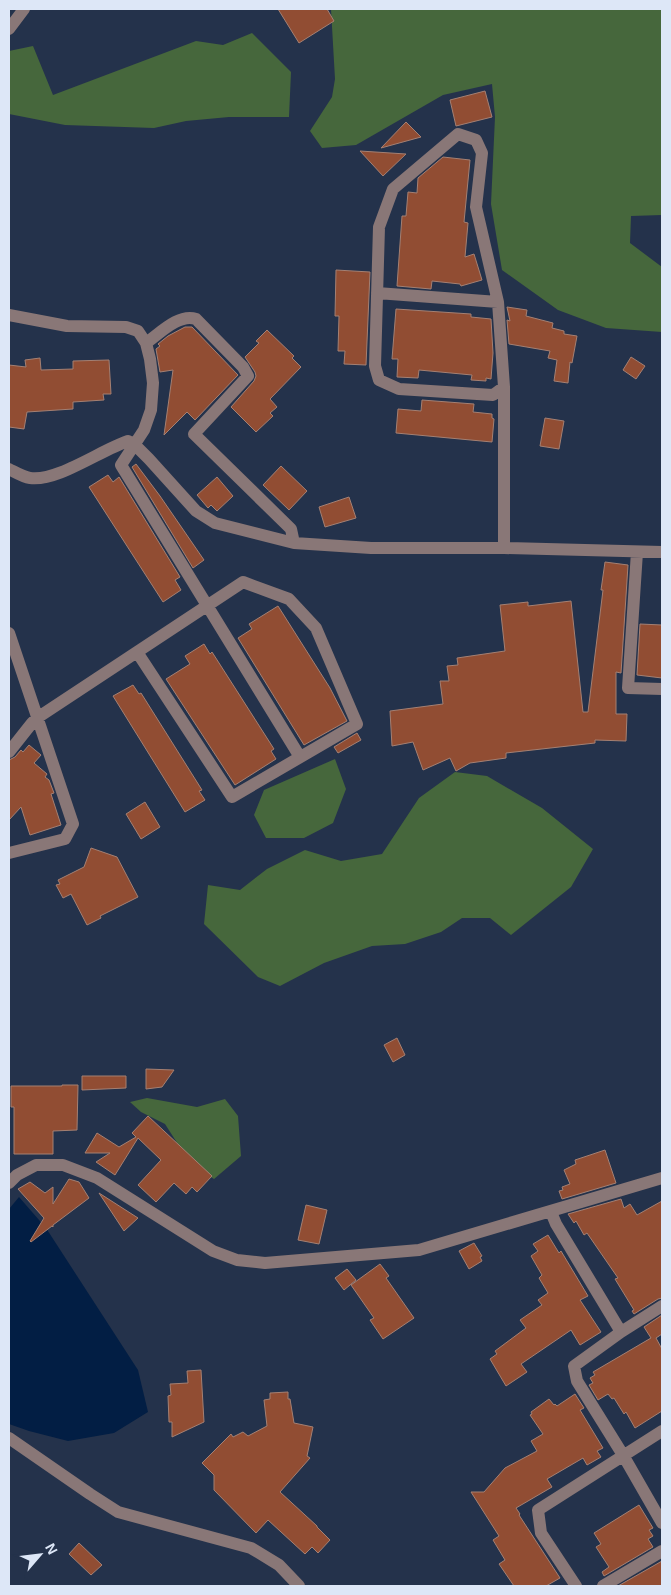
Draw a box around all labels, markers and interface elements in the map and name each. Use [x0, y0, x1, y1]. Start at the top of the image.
north arrow [15, 1530, 65, 1580]
text: N [42, 1541, 61, 1557]

